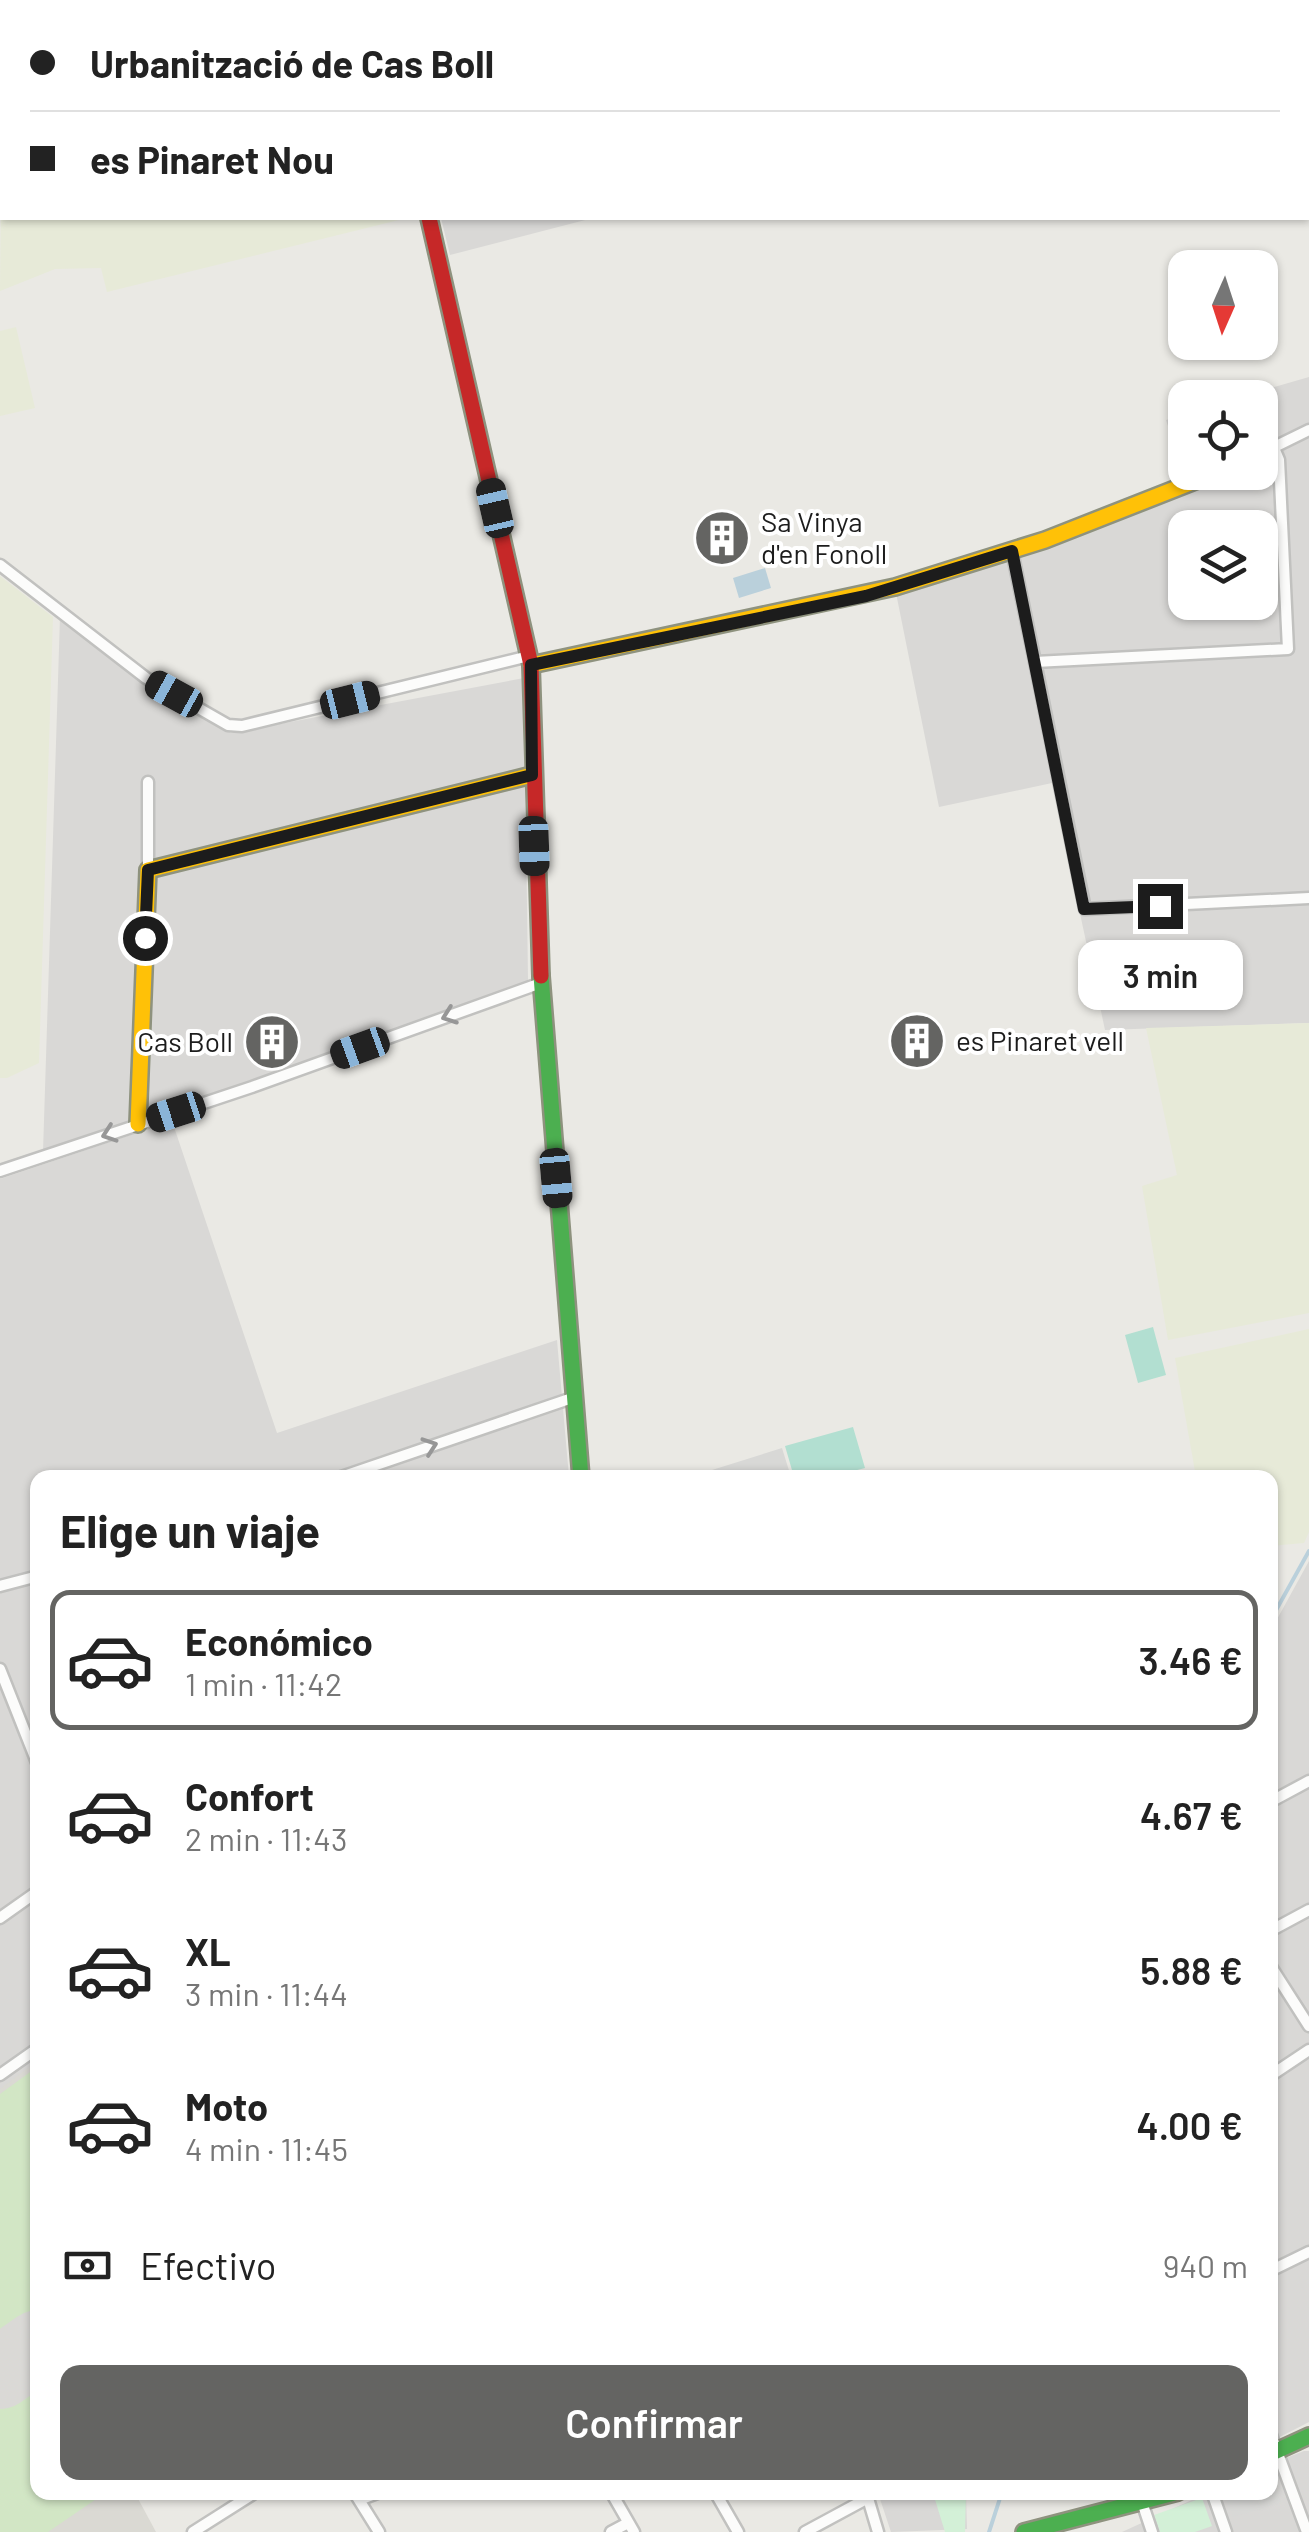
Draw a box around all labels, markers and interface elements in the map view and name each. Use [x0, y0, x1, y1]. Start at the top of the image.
text: Urbanització de Cas Boll [90, 40, 494, 86]
text: es Pinaret Nou [90, 136, 334, 182]
north arrow [1168, 250, 1278, 360]
map controls [1168, 250, 1278, 620]
button: locate [1168, 380, 1278, 490]
car [474, 475, 516, 541]
place label: Sa Vinya d'en Fonoll [761, 504, 887, 570]
building icon: Sa Vinya d'en Fonoll [692, 508, 752, 568]
button: layers [1168, 510, 1278, 620]
car [140, 666, 208, 722]
car [317, 678, 383, 722]
car [518, 815, 550, 877]
route end [1138, 884, 1183, 929]
route start [123, 916, 168, 961]
callout: 3 min [1078, 941, 1242, 1011]
text: 3 min [1123, 956, 1198, 994]
one-way arrow [441, 1004, 458, 1025]
building icon: es Pinaret vell [887, 1011, 947, 1071]
building icon: Cas Boll [242, 1012, 302, 1072]
place label: es Pinaret vell [956, 1023, 1124, 1057]
place label: Cas Boll [137, 1024, 233, 1058]
car [327, 1024, 393, 1072]
car [143, 1088, 209, 1136]
one-way arrow [101, 1122, 118, 1143]
car [538, 1147, 574, 1209]
one-way arrow [421, 1438, 438, 1458]
text: Elige un viaje [60, 1503, 320, 1557]
icon: car [65, 1615, 155, 1705]
text: Económico [185, 1618, 373, 1664]
text: 3.46 € [1138, 1637, 1243, 1683]
text: 1 min · 11:42 [185, 1664, 342, 1702]
icon: car [65, 1770, 155, 1860]
text: Confort [185, 1773, 314, 1819]
text: 4.67 € [1140, 1792, 1243, 1838]
text: 2 min · 11:43 [185, 1819, 347, 1857]
icon: car [65, 1925, 155, 2015]
text: XL [185, 1928, 231, 1974]
text: 5.88 € [1140, 1947, 1243, 1993]
text: 3 min · 11:44 [185, 1974, 348, 2012]
icon: car [65, 2080, 155, 2170]
text: Moto [185, 2083, 268, 2129]
text: 4.00 € [1137, 2102, 1243, 2148]
text: 4 min · 11:45 [185, 2129, 348, 2167]
icon: cash [60, 2238, 115, 2293]
text: Efectivo [140, 2242, 276, 2288]
text: 940 m [1163, 2246, 1248, 2284]
button: Confirmar [60, 2365, 1248, 2480]

